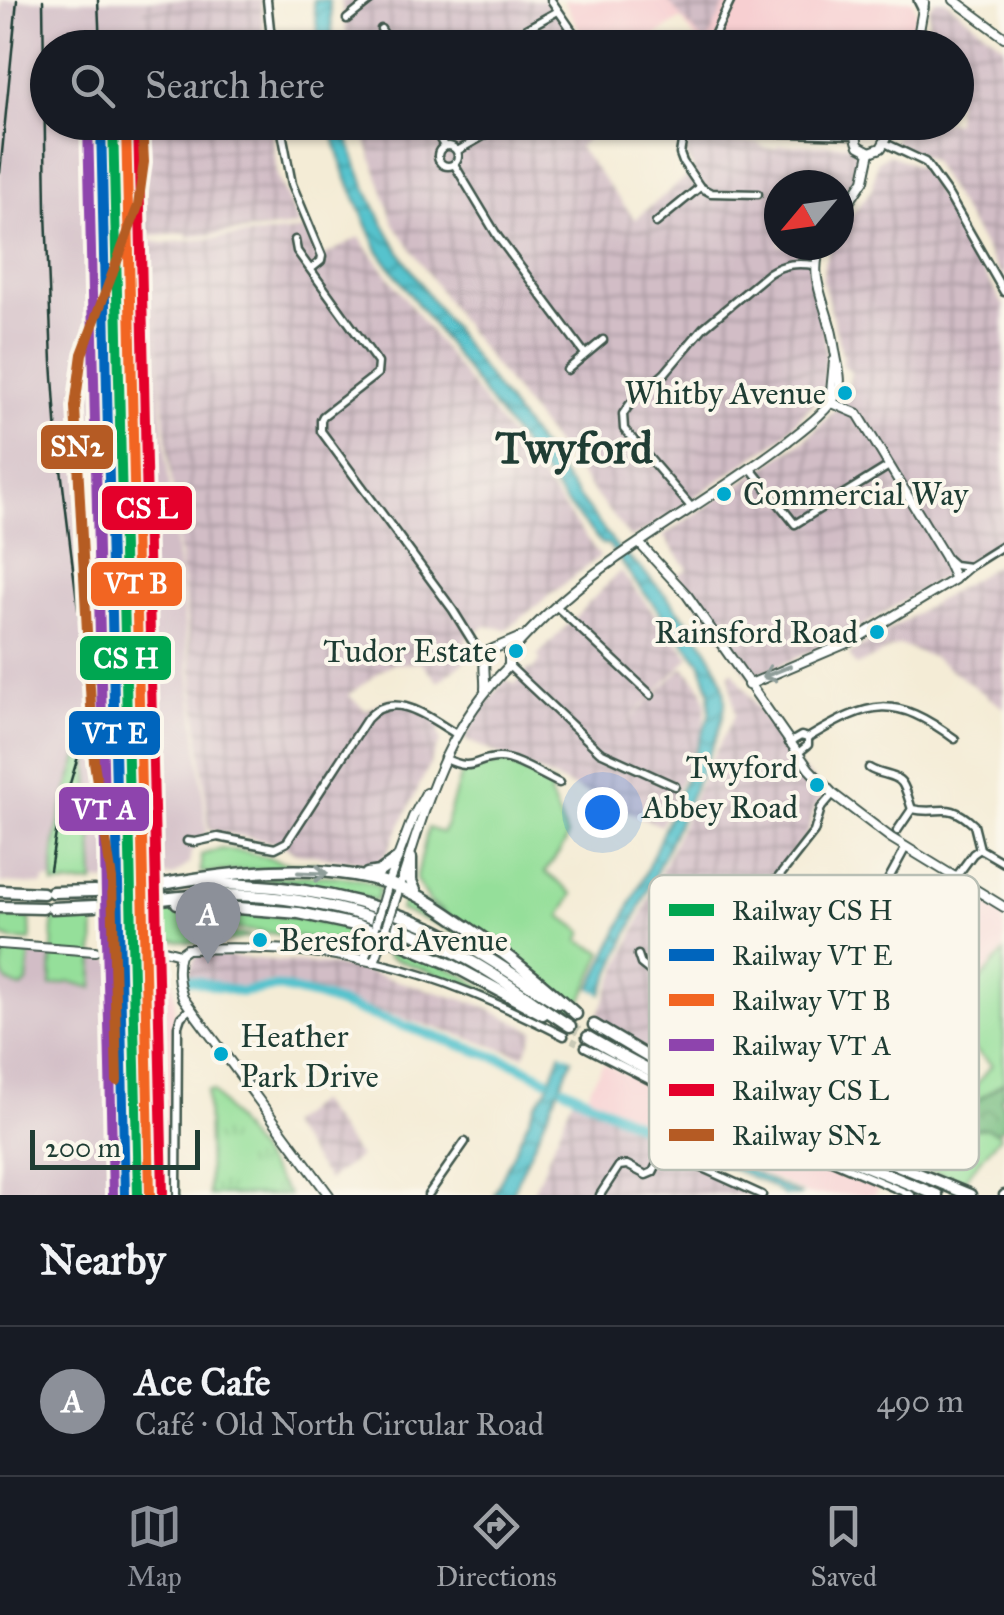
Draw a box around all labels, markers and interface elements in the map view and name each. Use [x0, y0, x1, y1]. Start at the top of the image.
search box [30, 30, 974, 140]
icon: search [65, 58, 120, 113]
text: Search here [145, 62, 325, 108]
north arrow [764, 170, 854, 260]
place label: Whitby Avenue [625, 374, 826, 413]
marker: Whitby Avenue [835, 383, 855, 403]
district label: Twyford [495, 420, 653, 475]
line badge: SN2 [39, 423, 115, 471]
text: SN2 [50, 429, 105, 464]
place label: Commercial Way [743, 475, 969, 514]
line badge: CS L [100, 484, 194, 532]
marker: Commercial Way [714, 484, 734, 504]
text: CS L [116, 491, 178, 526]
line badge: VT B [89, 560, 184, 608]
text: VT B [103, 566, 168, 601]
place label: Rainsford Road [654, 613, 858, 652]
marker: Rainsford Road [867, 622, 887, 642]
place label: Tudor Estate [323, 632, 497, 671]
line badge: CS H [78, 634, 173, 682]
text: CS H [93, 641, 159, 676]
marker: Tudor Estate [506, 641, 526, 661]
one-way arrow [762, 665, 792, 683]
line badge: VT E [67, 709, 162, 757]
text: VT E [81, 716, 148, 751]
place label: Twyford Abbey Road [640, 748, 798, 827]
marker: Twyford Abbey Road [807, 775, 827, 795]
line badge: VT A [57, 785, 151, 833]
your location [577, 787, 628, 838]
text: VT A [71, 792, 137, 827]
one-way arrow [296, 863, 328, 882]
legend [649, 875, 979, 1170]
pin: A [176, 882, 240, 964]
text: Railway CS H [732, 893, 893, 928]
place label: Beresford Avenue [279, 921, 508, 960]
marker: Beresford Avenue [250, 930, 270, 950]
text: Railway VT E [732, 938, 893, 973]
text: Railway VT B [732, 983, 891, 1018]
place label: Heather Park Drive [240, 1017, 379, 1096]
text: Railway VT A [732, 1028, 892, 1063]
marker: Heather Park Drive [211, 1044, 231, 1064]
text: Railway CS L [732, 1073, 890, 1108]
text: Railway SN2 [732, 1118, 881, 1153]
scale bar [30, 1125, 200, 1170]
text: 200 m [45, 1130, 121, 1165]
text: Nearby [40, 1234, 165, 1286]
text: Ace Cafe [135, 1359, 271, 1405]
text: A [62, 1382, 83, 1421]
text: 490 m [877, 1382, 964, 1421]
text: Café · Old North Circular Road [135, 1405, 544, 1444]
tab: Map [127, 1499, 182, 1594]
tab: Directions [436, 1499, 557, 1594]
tab: Saved [811, 1499, 877, 1594]

